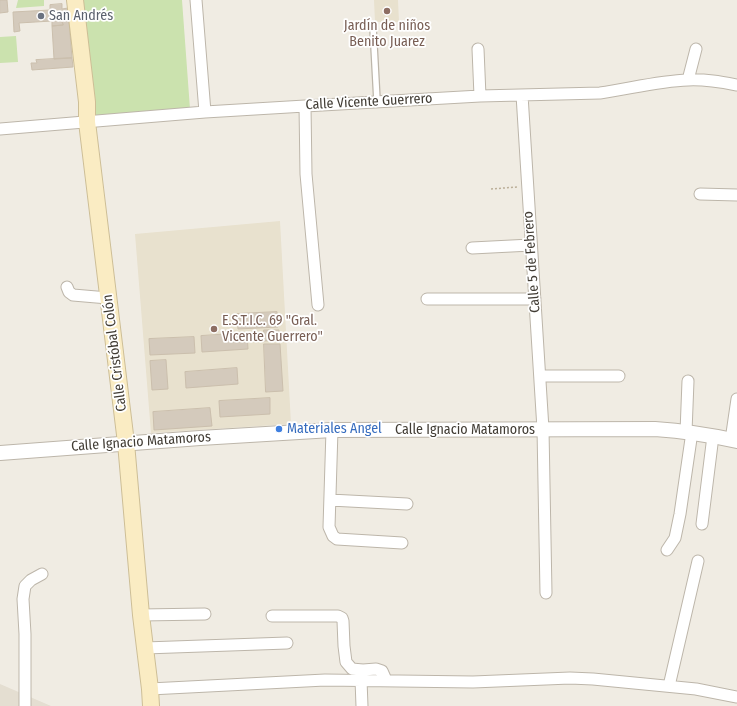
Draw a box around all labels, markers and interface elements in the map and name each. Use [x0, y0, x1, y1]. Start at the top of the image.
marker: Jardín de niños Benito Juarez [382, 6, 392, 16]
place label: San Andrés [49, 8, 113, 24]
marker: San Andrés [36, 11, 46, 21]
place label: Jardín de niños Benito Juarez [344, 18, 430, 50]
street label: Calle Vicente Guerrero [305, 90, 433, 114]
street label: Calle 5 de Febrero [520, 211, 544, 313]
street label: Calle Cristóbal Colón [99, 293, 131, 413]
place label: E.S.T.I.C. 69 "Gral. Vicente Guerrero" [222, 313, 323, 346]
marker: E.S.T.I.C. 69 "Gral. Vicente Guerrero" [209, 324, 219, 334]
place label: Materiales Angel [287, 421, 382, 437]
street label: Calle Ignacio Matamoros [395, 422, 535, 438]
marker: Materiales Angel [274, 424, 284, 434]
street label: Calle Ignacio Matamoros [71, 429, 211, 455]

